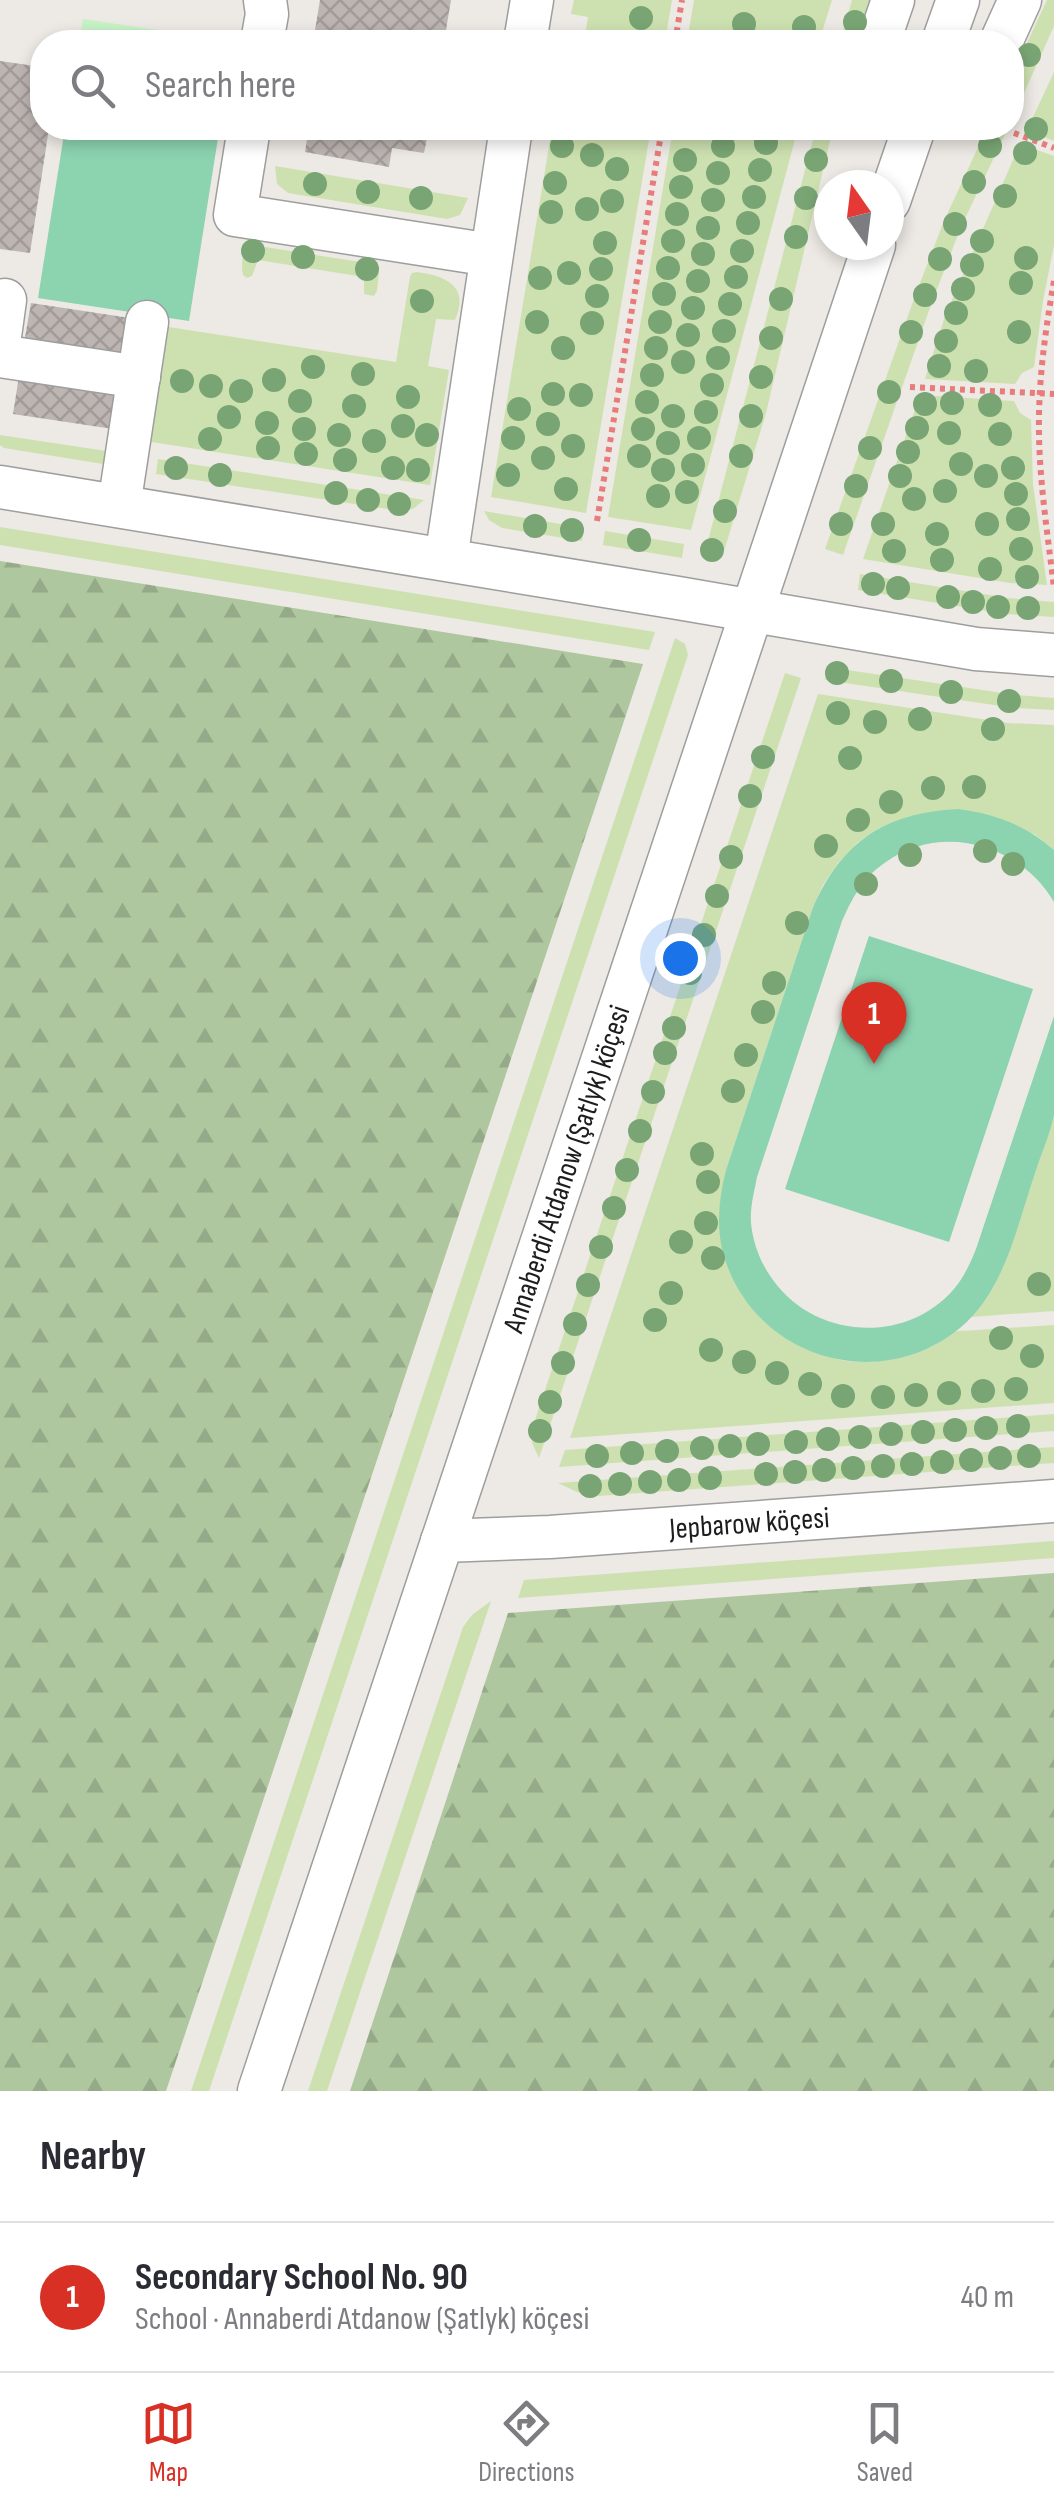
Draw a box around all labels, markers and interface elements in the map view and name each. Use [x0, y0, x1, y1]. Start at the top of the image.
search box [30, 30, 1024, 140]
icon: search [65, 58, 120, 113]
text: Search here [145, 63, 296, 108]
north arrow [814, 170, 904, 260]
your location [655, 933, 706, 984]
pin: 1 [842, 982, 906, 1064]
street label: Annaberdi Atdanow (Şatlyk) köçesi [496, 1001, 638, 1338]
street label: Jepbarow köçesi [667, 1500, 831, 1547]
text: Nearby [40, 2131, 146, 2182]
text: Secondary School No. 90 [135, 2255, 468, 2300]
text: 1 [66, 2278, 79, 2317]
text: 40 m [961, 2278, 1014, 2317]
text: School · Annaberdi Atdanow (Şatlyk) köçesi [135, 2300, 590, 2339]
tab: Map [141, 2396, 196, 2489]
tab: Directions [478, 2396, 575, 2489]
tab: Saved [857, 2396, 913, 2489]

